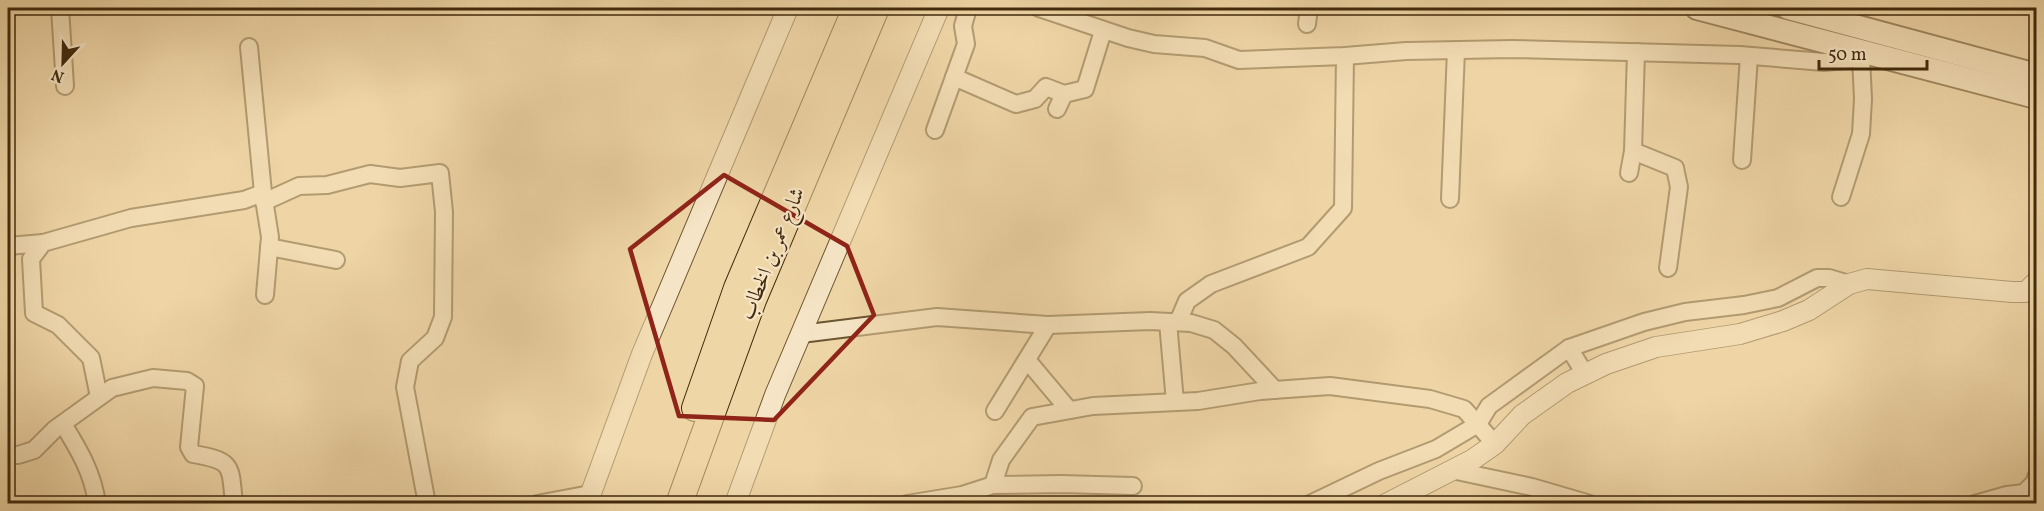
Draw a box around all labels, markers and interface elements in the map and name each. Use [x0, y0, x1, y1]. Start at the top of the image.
north arrow [33, 33, 93, 93]
scale bar [1819, 33, 1927, 71]
text: 50 m [1828, 43, 1867, 68]
text: N [48, 63, 68, 87]
street label: شارع عمر بن الخطاب [733, 183, 815, 325]

